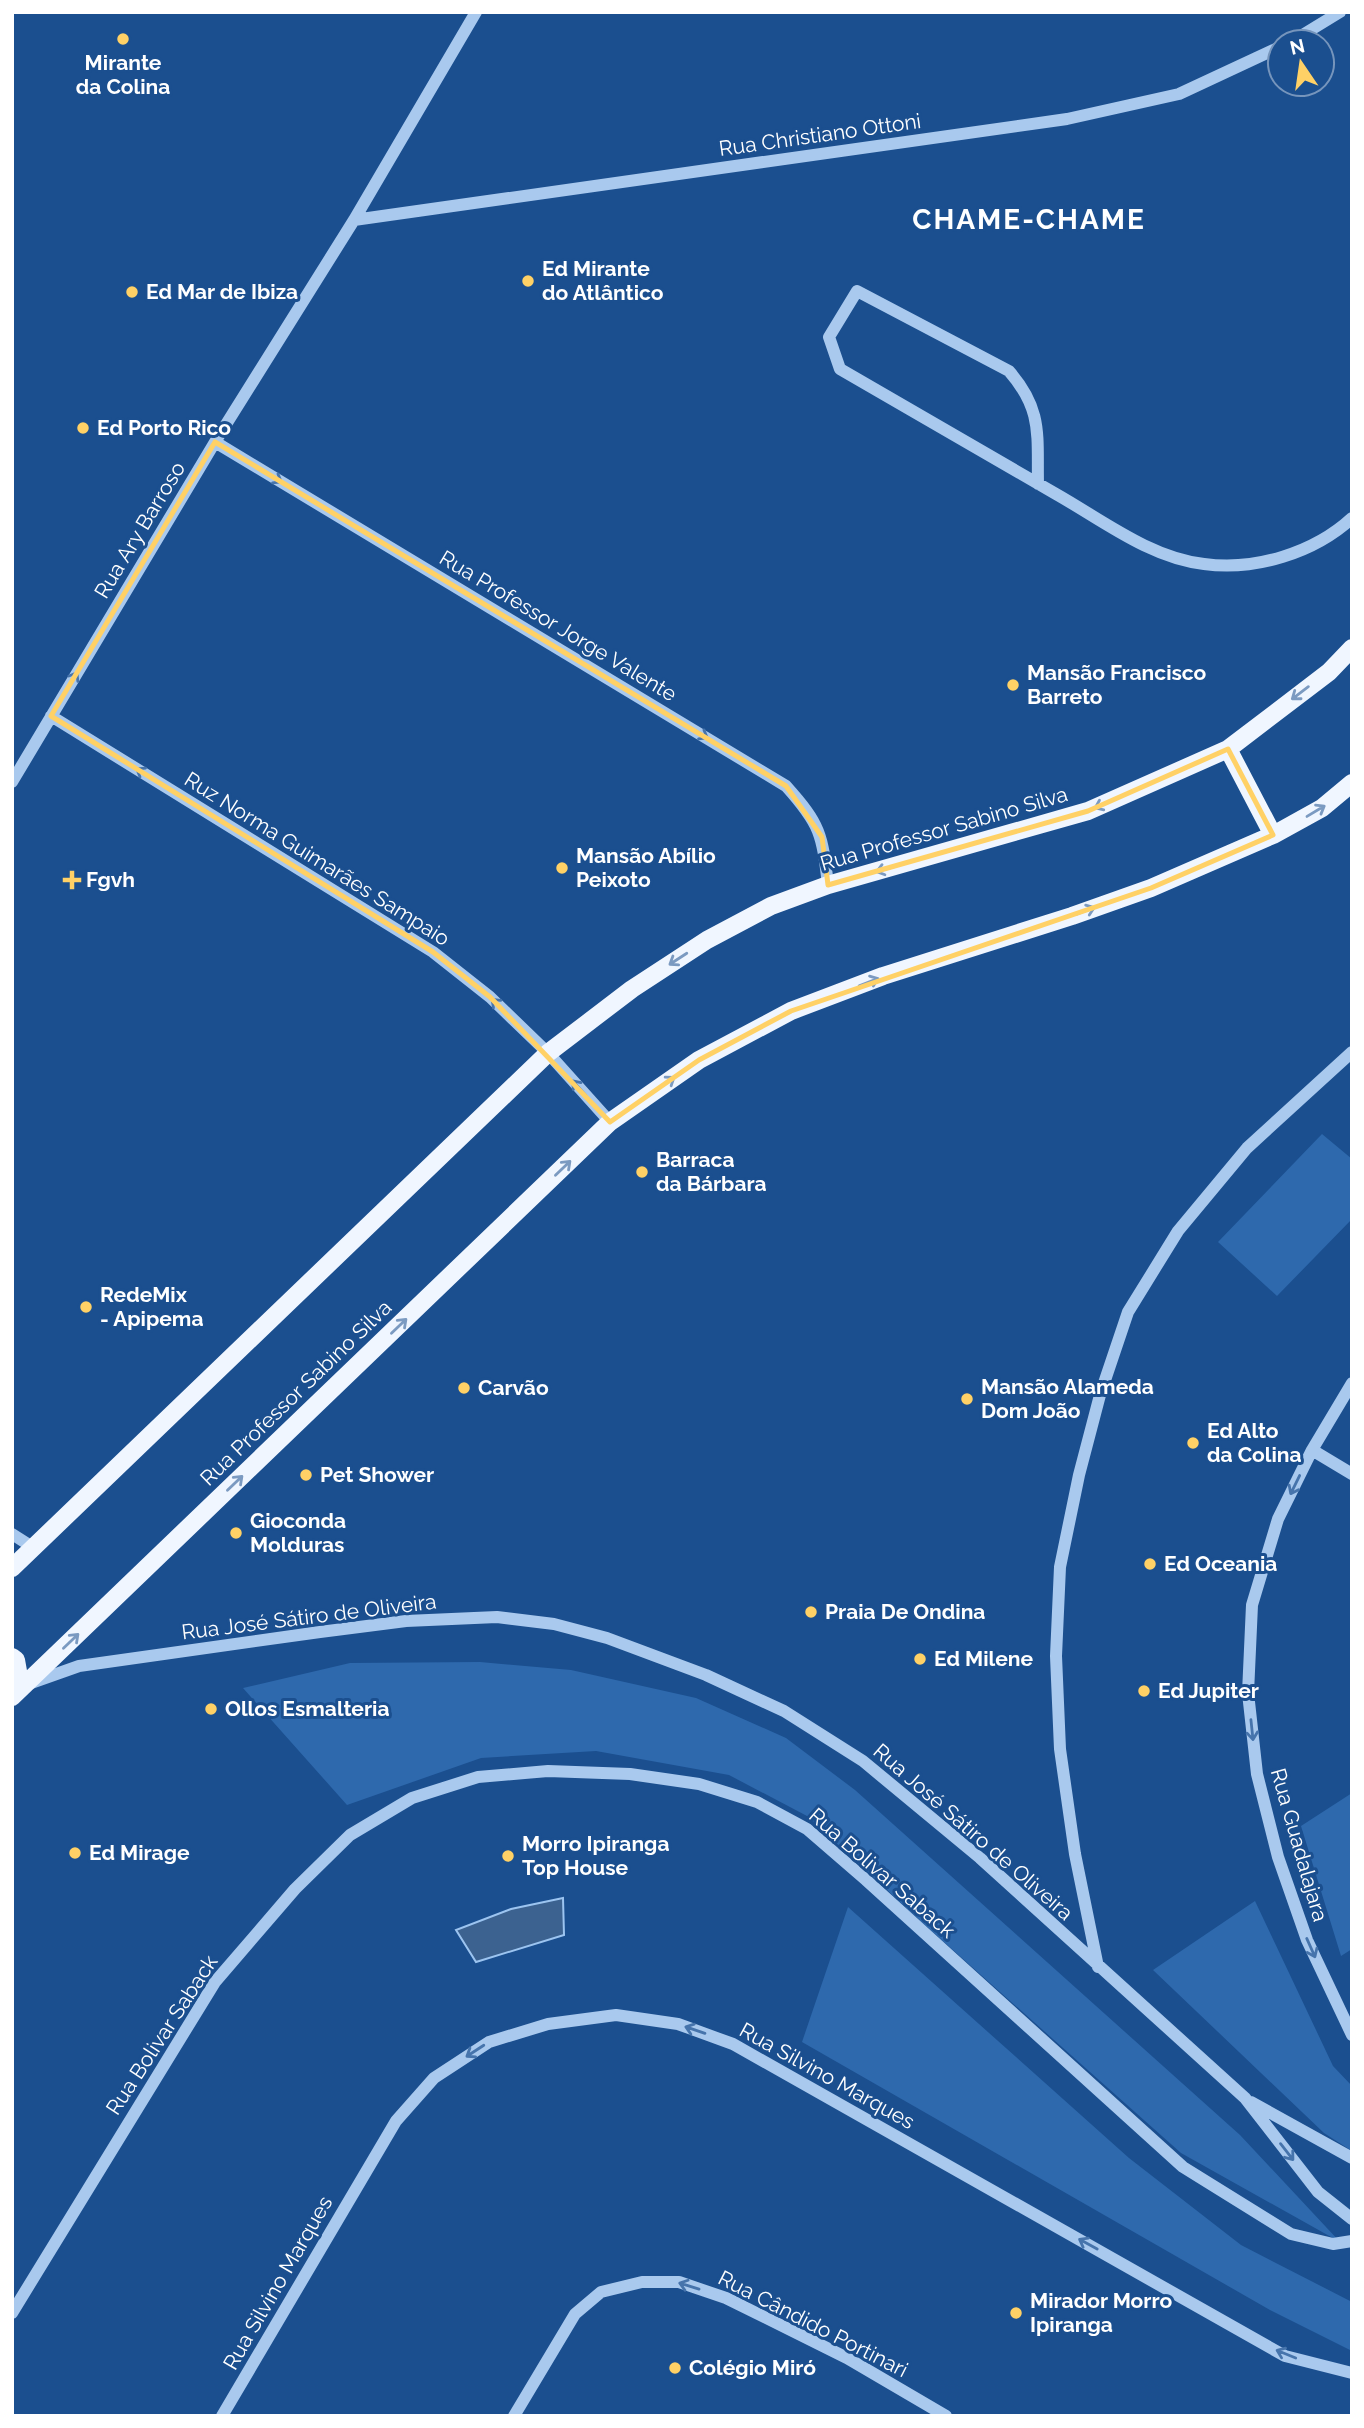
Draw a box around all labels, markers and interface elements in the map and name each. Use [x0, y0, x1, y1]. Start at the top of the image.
north arrow [1266, 28, 1336, 98]
marker: Mirante da Colina [115, 31, 131, 47]
text: N [1288, 34, 1307, 59]
place label: Mirante da Colina [76, 50, 170, 99]
street label: Rua Christiano Ottoni [717, 108, 923, 161]
district label: CHAME-CHAME [912, 203, 1146, 236]
place label: Ed Mirante do Atlântico [542, 256, 664, 305]
marker: Ed Mirante do Atlântico [520, 273, 536, 289]
place label: Ed Mar de Ibiza [146, 279, 298, 304]
marker: Ed Mar de Ibiza [124, 284, 140, 300]
place label: Ed Porto Rico [97, 415, 231, 440]
marker: Ed Porto Rico [75, 420, 91, 436]
street label: Rua Ary Barroso [89, 457, 190, 603]
one-way arrow [263, 471, 283, 485]
street label: Rua Professor Jorge Valente [435, 545, 681, 706]
place label: Mansão Francisco Barreto [1027, 660, 1207, 709]
one-way arrow [65, 672, 79, 692]
marker: Mansão Francisco Barreto [1005, 677, 1021, 693]
one-way arrow [1291, 685, 1310, 700]
one-way arrow [689, 726, 709, 740]
street label: Ruz Norma Guimarães Sampaio [180, 766, 455, 951]
one-way arrow [136, 767, 156, 781]
street label: Rua Professor Sabino Silva [817, 781, 1070, 876]
one-way arrow [1093, 798, 1115, 811]
one-way arrow [1305, 803, 1325, 817]
place label: Mansão Abílio Peixoto [576, 843, 716, 892]
marker: Mansão Abílio Peixoto [554, 860, 570, 876]
one-way arrow [875, 863, 897, 876]
place label: Fgvh [86, 867, 135, 892]
marker: Fgvh [64, 872, 80, 888]
one-way arrow [1074, 904, 1096, 916]
one-way arrow [669, 952, 688, 966]
one-way arrow [857, 974, 879, 987]
one-way arrow [491, 997, 508, 1014]
one-way arrow [656, 1076, 675, 1090]
one-way arrow [571, 1080, 588, 1097]
place label: Barraca da Bárbara [656, 1147, 767, 1196]
one-way arrow [554, 1160, 571, 1177]
marker: Barraca da Bárbara [634, 1164, 650, 1180]
place label: RedeMix - Apipema [100, 1282, 203, 1331]
street label: Rua Professor Sabino Silva [195, 1295, 396, 1491]
marker: RedeMix - Apipema [78, 1299, 94, 1315]
one-way arrow [390, 1317, 407, 1334]
place label: Mansão Alameda Dom João [981, 1374, 1154, 1423]
place label: Carvão [478, 1375, 549, 1400]
marker: Carvão [456, 1380, 472, 1396]
marker: Mansão Alameda Dom João [959, 1391, 975, 1407]
place label: Ed Alto da Colina [1207, 1418, 1301, 1467]
marker: Ed Alto da Colina [1185, 1435, 1201, 1451]
place label: Pet Shower [320, 1462, 434, 1487]
marker: Pet Shower [298, 1467, 314, 1483]
one-way arrow [226, 1475, 243, 1492]
one-way arrow [1287, 1475, 1301, 1495]
place label: Gioconda Molduras [250, 1508, 346, 1557]
marker: Gioconda Molduras [228, 1525, 244, 1541]
place label: Ed Oceania [1164, 1551, 1277, 1576]
marker: Ed Oceania [1142, 1556, 1158, 1572]
street label: Rua José Sátiro de Oliveira [180, 1588, 438, 1645]
place label: Praia De Ondina [825, 1599, 985, 1624]
marker: Praia De Ondina [803, 1604, 819, 1620]
one-way arrow [62, 1632, 79, 1649]
place label: Ed Milene [934, 1646, 1033, 1671]
marker: Ed Milene [912, 1651, 928, 1667]
place label: Ed Jupiter [1158, 1678, 1259, 1703]
marker: Ed Jupiter [1136, 1683, 1152, 1699]
place label: Ollos Esmalteria [225, 1696, 389, 1721]
marker: Ollos Esmalteria [203, 1701, 219, 1717]
one-way arrow [1246, 1718, 1259, 1740]
street label: Rua José Sátiro de Oliveira [868, 1738, 1078, 1925]
street label: Rua Guadalajara [1266, 1765, 1333, 1924]
street label: Rua Bolivar Saback [804, 1802, 961, 1943]
place label: Morro Ipiranga Top House [522, 1831, 669, 1880]
place label: Ed Mirage [89, 1840, 190, 1865]
marker: Ed Mirage [67, 1845, 83, 1861]
marker: Morro Ipiranga Top House [500, 1848, 516, 1864]
one-way arrow [1305, 1937, 1318, 1959]
street label: Rua Bolivar Saback [101, 1950, 223, 2119]
street label: Rua Silvino Marques [735, 2017, 919, 2134]
one-way arrow [684, 2023, 706, 2035]
one-way arrow [466, 2044, 485, 2059]
one-way arrow [1280, 2142, 1295, 2160]
street label: Rua Silvino Marques [218, 2192, 337, 2374]
one-way arrow [1078, 2237, 1098, 2251]
street label: Rua Cândido Portinari [714, 2265, 912, 2382]
one-way arrow [678, 2278, 700, 2291]
place label: Mirador Morro Ipiranga [1030, 2288, 1172, 2337]
marker: Mirador Morro Ipiranga [1008, 2305, 1024, 2321]
one-way arrow [1276, 2347, 1298, 2360]
place label: Colégio Miró [689, 2355, 816, 2380]
marker: Colégio Miró [667, 2360, 683, 2376]

